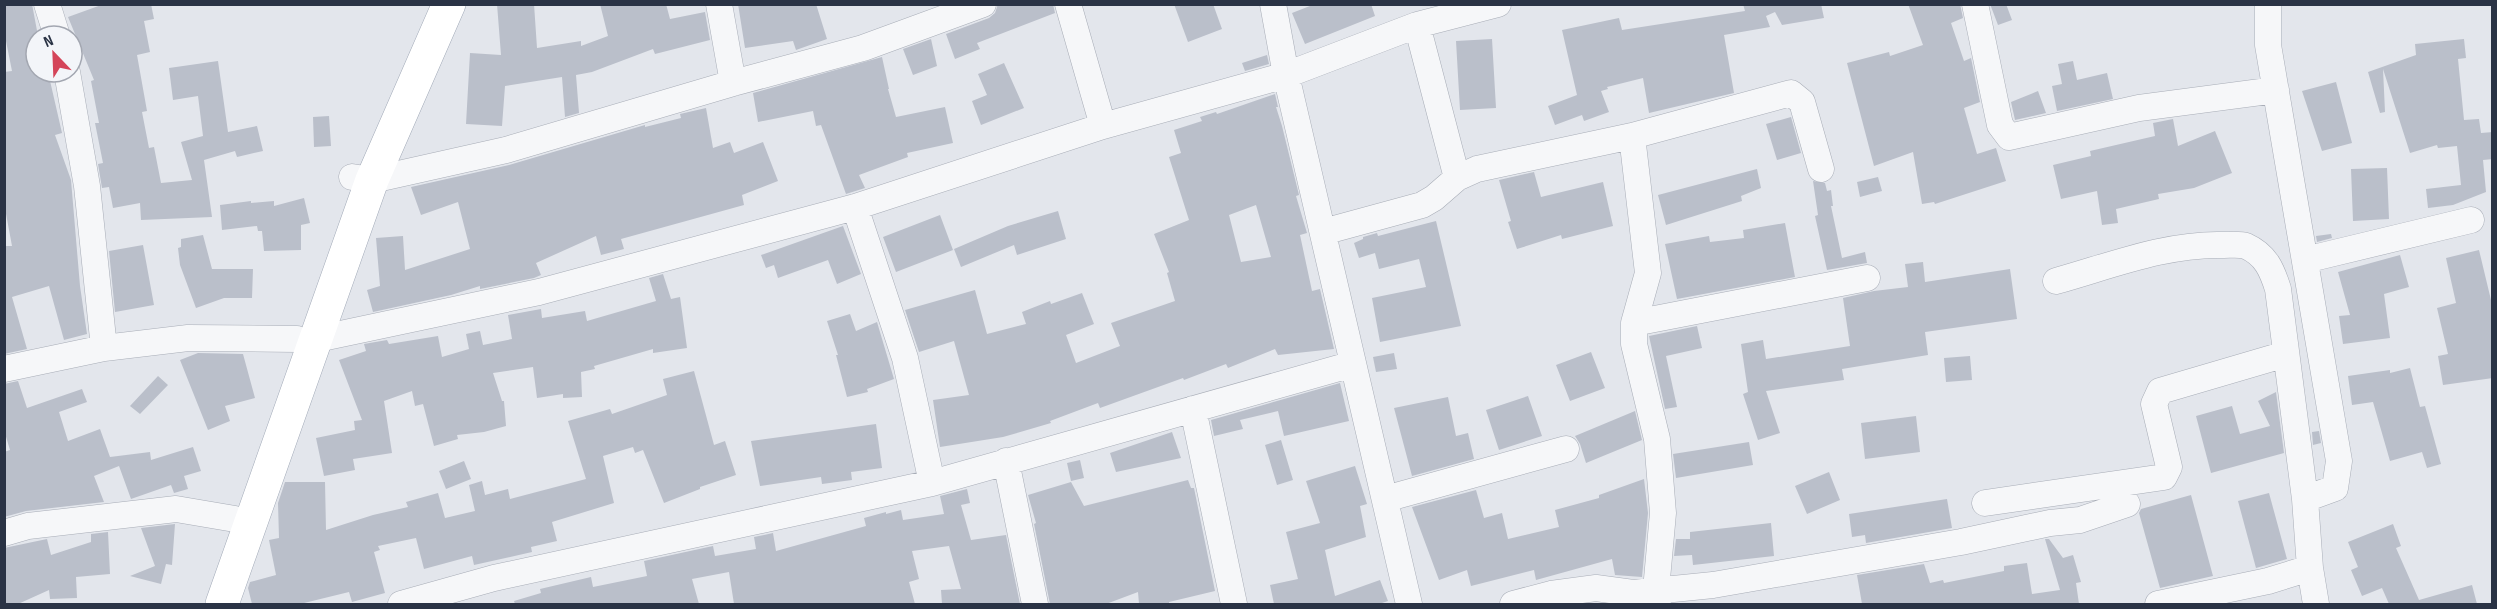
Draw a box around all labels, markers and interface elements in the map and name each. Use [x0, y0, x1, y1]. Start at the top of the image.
north arrow [24, 24, 84, 84]
text: N [41, 31, 56, 52]

